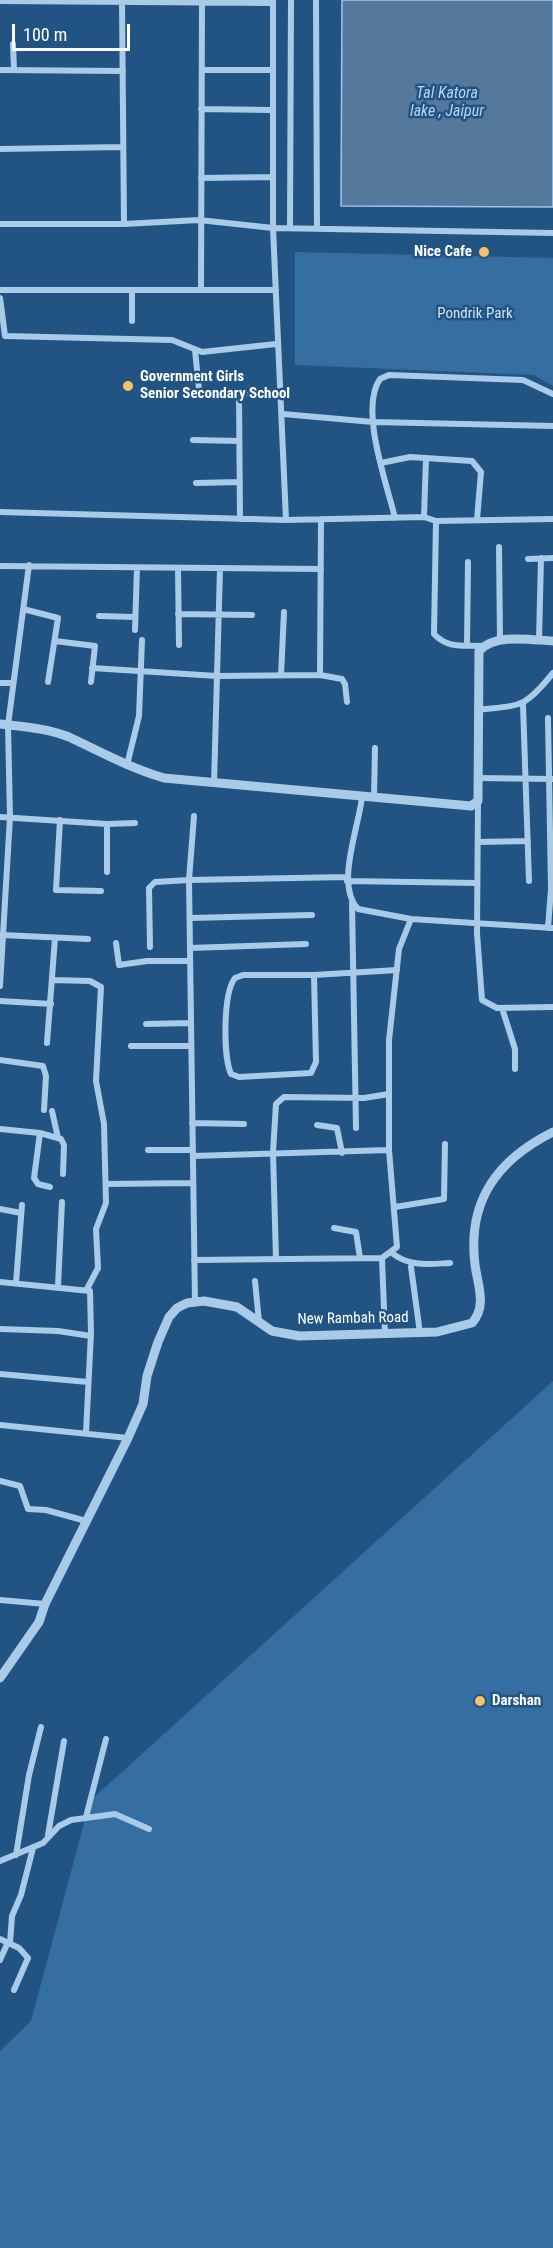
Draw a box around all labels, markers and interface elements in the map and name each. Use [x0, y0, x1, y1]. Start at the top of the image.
scale bar [15, 12, 134, 50]
text: 100 m [23, 24, 67, 45]
water label: Tal Katora lake , Jaipur [410, 84, 484, 122]
place label: Nice Cafe [414, 243, 472, 261]
marker: Nice Cafe [477, 245, 491, 259]
park label: Pondrik Park [437, 305, 513, 323]
place label: Government Girls Senior Secondary School [140, 368, 290, 403]
marker: Government Girls Senior Secondary School [121, 379, 135, 393]
street label: New Rambah Road [297, 1309, 409, 1329]
place label: Darshan [492, 1692, 541, 1710]
marker: Darshan [473, 1694, 487, 1708]

